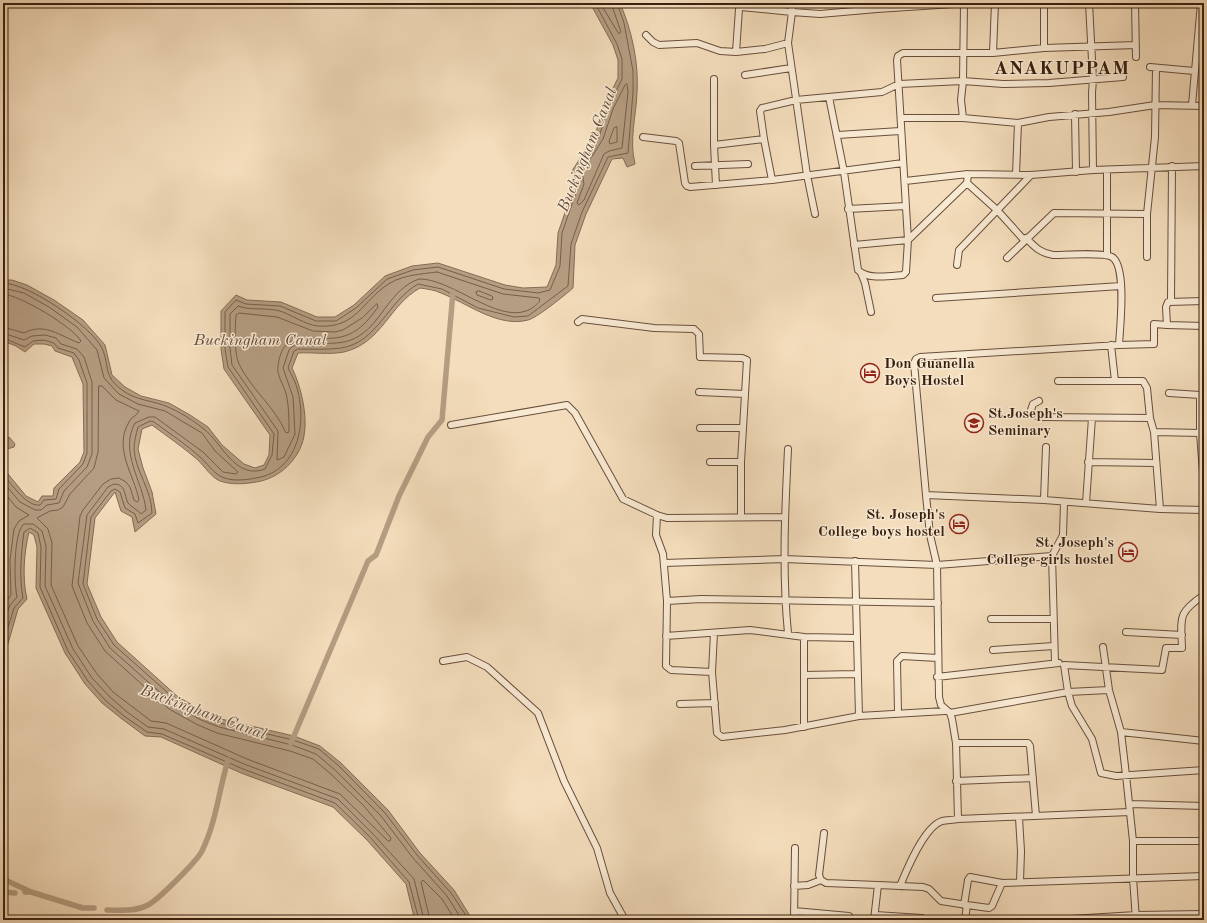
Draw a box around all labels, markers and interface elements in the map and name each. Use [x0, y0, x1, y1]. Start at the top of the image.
district label: ANAKUPPAM [994, 60, 1130, 79]
water label: Buckingham Canal [555, 85, 620, 215]
water label: Buckingham Canal [193, 333, 327, 349]
place label: Don Guanella Boys Hostel [884, 357, 975, 389]
hotel icon: Don Guanella Boys Hostel [859, 362, 881, 384]
place label: St.Joseph's Seminary [988, 407, 1063, 439]
school or university icon: St.Joseph's Seminary [963, 412, 985, 434]
place label: St. Joseph's College boys hostel [818, 508, 945, 540]
hotel icon: St. Joseph's College boys hostel [948, 513, 970, 535]
place label: St. Joseph's College girls hostel [987, 536, 1114, 568]
hotel icon: St. Joseph's College girls hostel [1117, 541, 1139, 563]
water label: Buckingham Canal [137, 682, 268, 743]

